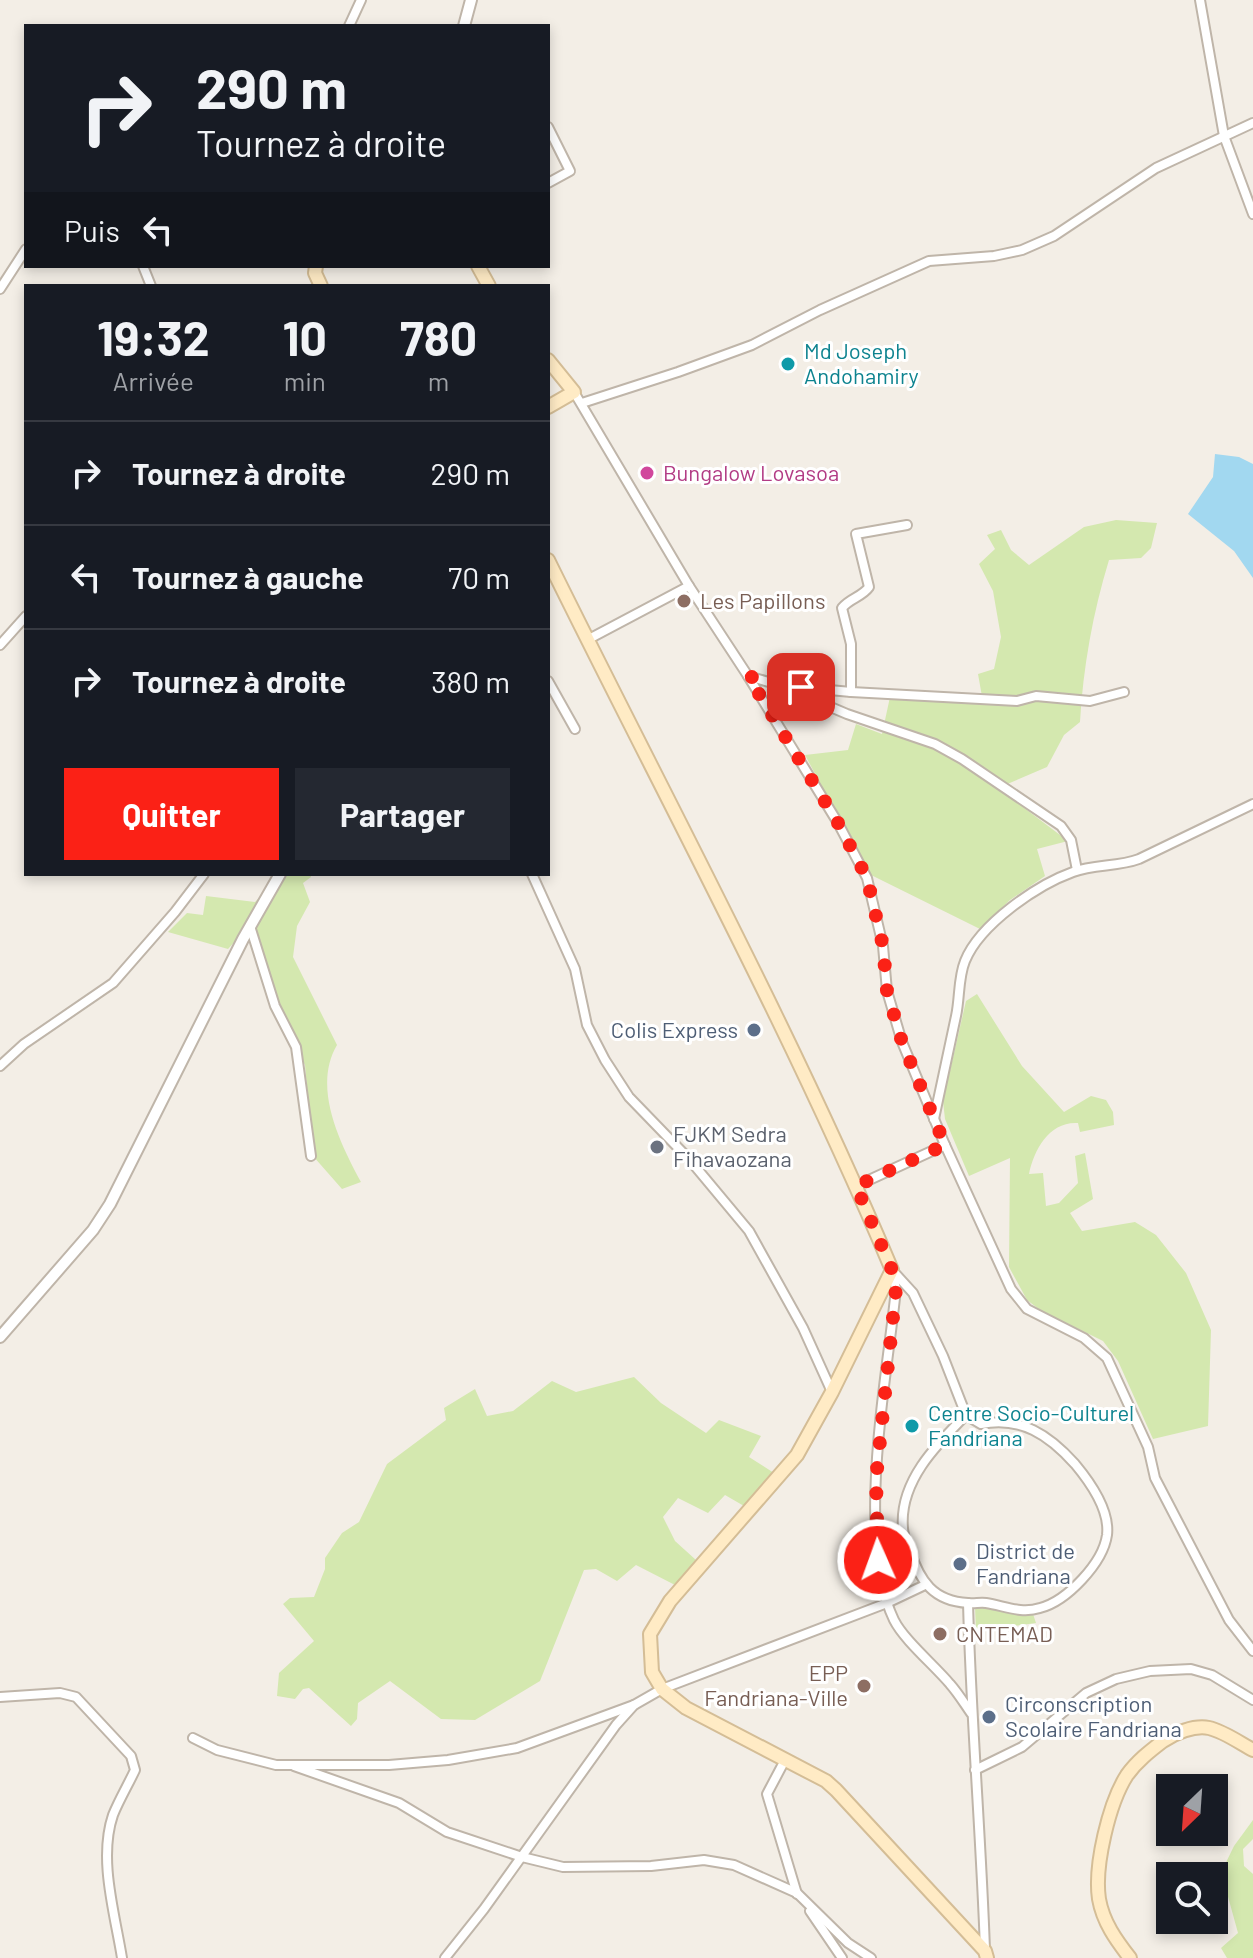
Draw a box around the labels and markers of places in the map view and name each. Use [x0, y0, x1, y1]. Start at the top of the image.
place label: Md Joseph Andohamiry [804, 337, 919, 388]
marker: Md Joseph Andohamiry [779, 355, 797, 373]
place label: Bungalow Lovasoa [663, 459, 839, 485]
marker: Bungalow Lovasoa [638, 464, 656, 482]
place label: Les Papillons [700, 587, 826, 613]
marker: Les Papillons [675, 592, 693, 610]
pin [767, 653, 835, 721]
place label: Colis Express [611, 1016, 738, 1042]
marker: Colis Express [745, 1021, 763, 1039]
place label: FJKM Sedra Fihavaozana [673, 1120, 792, 1171]
marker: FJKM Sedra Fihavaozana [648, 1138, 666, 1156]
place label: Centre Socio-Culturel Fandriana [928, 1399, 1134, 1450]
marker: Centre Socio-Culturel Fandriana [903, 1417, 921, 1435]
place label: District de Fandriana [976, 1537, 1075, 1588]
marker: District de Fandriana [951, 1555, 969, 1573]
place label: CNTEMAD [956, 1620, 1053, 1646]
marker: CNTEMAD [931, 1625, 949, 1643]
place label: EPP Fandriana-Ville [704, 1659, 848, 1710]
marker: EPP Fandriana-Ville [855, 1677, 873, 1695]
place label: Circonscription Scolaire Fandriana [1005, 1690, 1182, 1741]
marker: Circonscription Scolaire Fandriana [980, 1708, 998, 1726]

